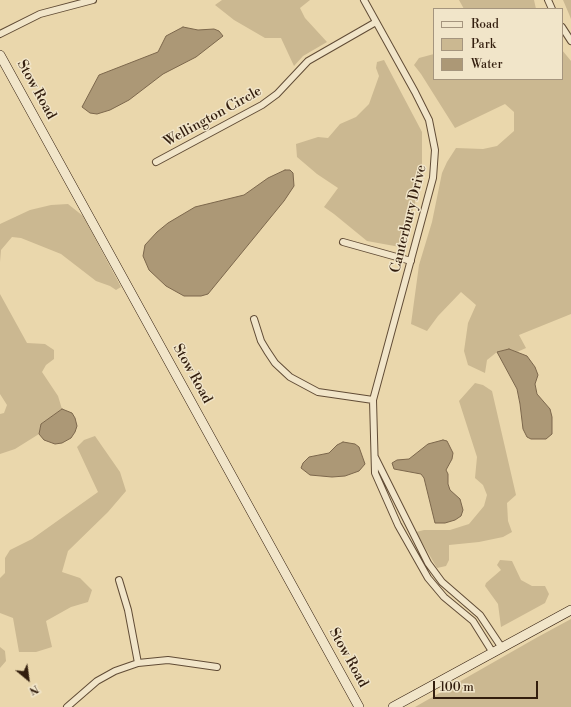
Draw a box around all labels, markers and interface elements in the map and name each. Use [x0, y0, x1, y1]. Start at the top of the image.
legend [433, 8, 563, 80]
text: Road [471, 17, 499, 32]
text: Park [471, 37, 496, 52]
street label: Stow Road [13, 57, 59, 123]
text: Water [471, 57, 503, 72]
street label: Wellington Circle [161, 83, 265, 151]
street label: Canterbury Drive [387, 163, 431, 275]
street label: Stow Road [169, 341, 215, 407]
street label: Stow Road [325, 625, 371, 691]
north arrow [8, 659, 48, 699]
scale bar [435, 673, 540, 699]
text: 100 m [440, 680, 474, 695]
text: N [27, 681, 41, 698]

